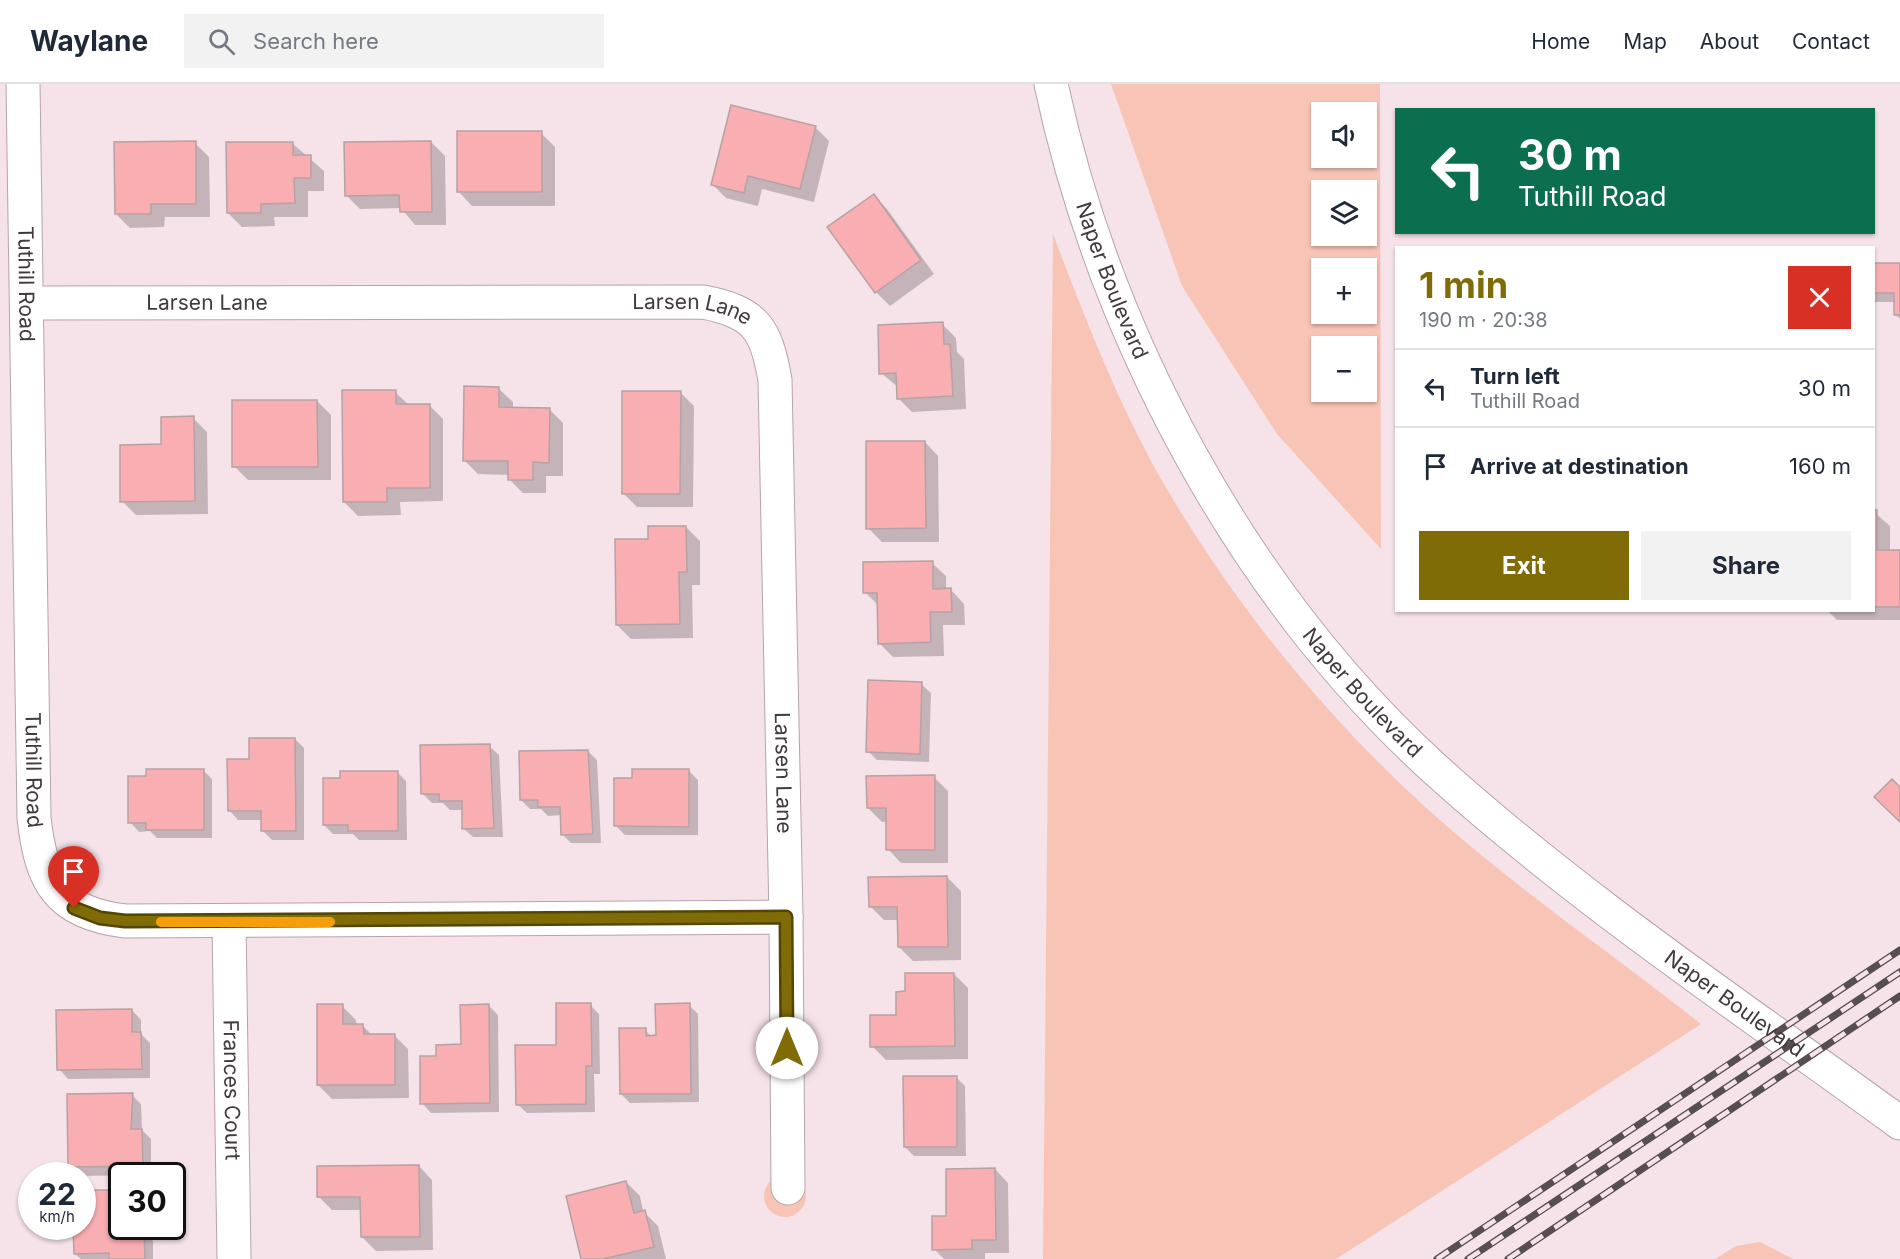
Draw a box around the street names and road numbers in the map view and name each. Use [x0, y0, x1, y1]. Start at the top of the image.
street label: Naper Boulevard [1071, 199, 1154, 363]
street label: Tuthill Road [13, 226, 40, 342]
street label: Larsen Lane [632, 289, 757, 330]
street label: Larsen Lane [146, 290, 268, 315]
street label: Naper Boulevard [1298, 623, 1428, 763]
street label: Tuthill Road [20, 712, 48, 829]
street label: Larsen Lane [770, 712, 797, 834]
street label: Naper Boulevard [1660, 945, 1809, 1062]
street label: Frances Court [218, 1019, 246, 1161]

